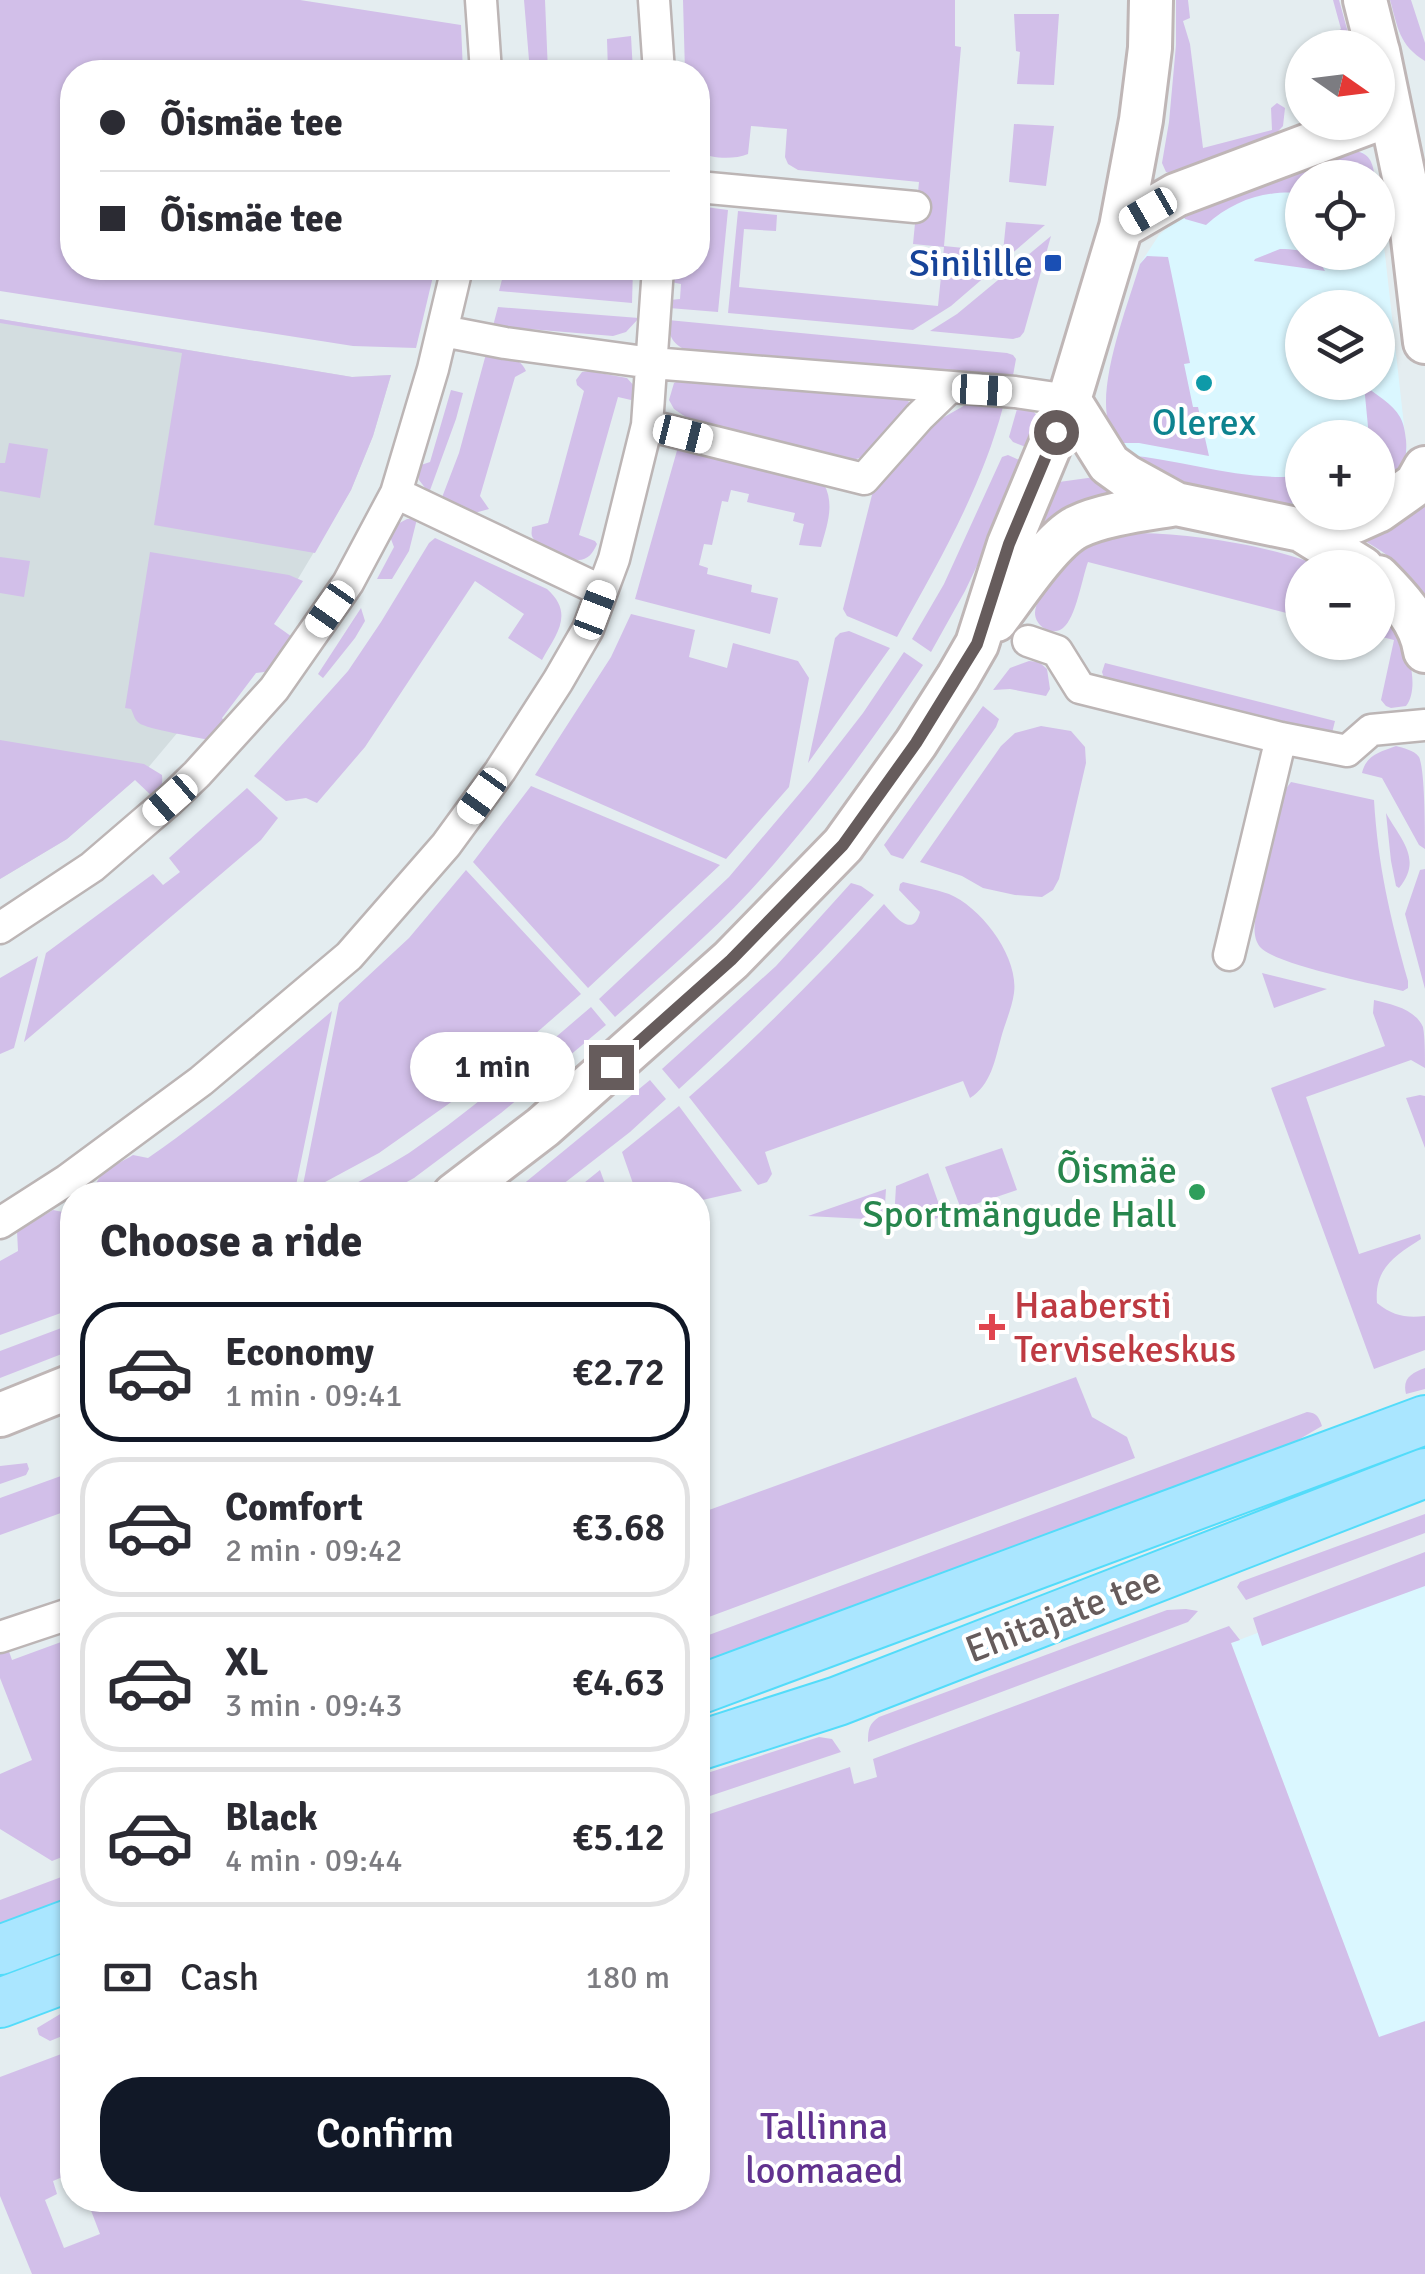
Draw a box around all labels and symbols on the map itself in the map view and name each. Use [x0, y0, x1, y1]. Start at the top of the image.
north arrow [1285, 30, 1395, 140]
car [1115, 183, 1181, 239]
place label: Sinilille [909, 240, 1033, 287]
marker: Sinilille [1042, 252, 1064, 274]
marker: Olerex [1193, 372, 1215, 394]
car [951, 373, 1013, 407]
place label: Olerex [1152, 399, 1256, 446]
route start [1034, 410, 1079, 455]
car [650, 412, 716, 456]
car [301, 576, 359, 642]
car [570, 577, 620, 643]
car [452, 763, 512, 829]
car [138, 769, 202, 831]
callout: 1 min [411, 1032, 576, 1102]
route end [589, 1045, 634, 1090]
place label: Õismäe Sportmängude Hall [862, 1147, 1177, 1238]
marker: Õismäe Sportmängude Hall [1186, 1181, 1208, 1203]
place label: Haabersti Tervisekeskus [1014, 1282, 1236, 1373]
marker: Haabersti Tervisekeskus [979, 1314, 1005, 1340]
street label: Ehitajate tee [959, 1556, 1168, 1673]
park label: Tallinna loomaaed [745, 2103, 903, 2194]

